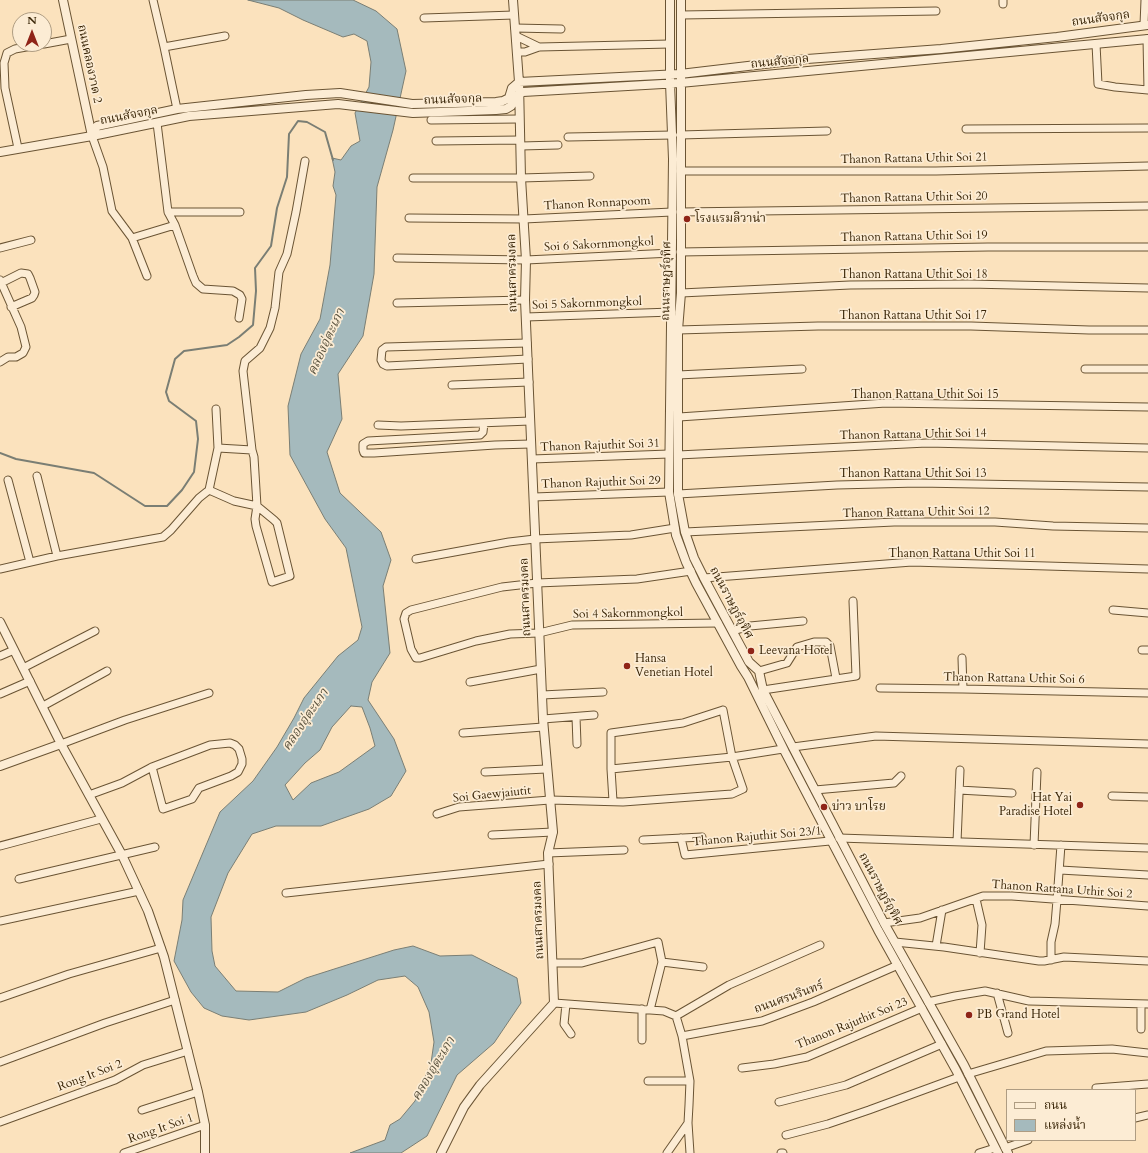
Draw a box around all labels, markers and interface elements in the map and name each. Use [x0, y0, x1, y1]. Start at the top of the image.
street label: ถนนสัจจกุล [1071, 8, 1131, 30]
north arrow [12, 12, 52, 52]
text: N [27, 13, 37, 28]
street label: ถนนคลองวาด 2 [74, 23, 104, 105]
street label: ถนนสัจจกุล [750, 52, 810, 72]
street label: ถนนสัจจกุล [423, 92, 483, 108]
street label: ถนนสัจจกุล [99, 103, 159, 129]
street label: Thanon Rattana Uthit Soi 21 [840, 151, 988, 167]
street label: Thanon Rattana Uthit Soi 20 [840, 190, 988, 206]
street label: Thanon Ronnapoom [543, 194, 651, 214]
place label: โรงแรมลีวาน่า [695, 212, 766, 226]
marker: โรงแรมลีวาน่า [682, 214, 692, 224]
street label: Thanon Rattana Uthit Soi 19 [840, 229, 988, 245]
street label: ถนนสาครมงคล [505, 234, 521, 312]
street label: Soi 6 Sakornmongkol [544, 235, 654, 255]
street label: ถนนราษฏร์อุทิศ [659, 241, 675, 321]
street label: Thanon Rattana Uthit Soi 18 [840, 268, 988, 282]
street label: Soi 5 Sakornmongkol [532, 295, 642, 313]
water label: คลองอุ่ตะเภา [305, 306, 349, 378]
street label: Thanon Rattana Uthit Soi 17 [839, 309, 987, 323]
street label: Thanon Rattana Uthit Soi 15 [851, 388, 999, 402]
street label: Thanon Rattana Uthit Soi 14 [839, 427, 987, 443]
street label: Thanon Rajuthit Soi 31 [540, 437, 660, 455]
street label: Thanon Rattana Uthit Soi 13 [839, 467, 987, 481]
street label: Thanon Rajuthit Soi 29 [541, 474, 661, 492]
street label: Thanon Rattana Uthit Soi 12 [842, 505, 990, 521]
street label: Thanon Rattana Uthit Soi 11 [888, 547, 1036, 561]
street label: ถนนสาครมงคล [517, 557, 535, 637]
street label: ถนนราษฏร์อุทิศ [706, 564, 756, 642]
street label: Soi 4 Sakornmongkol [573, 606, 683, 622]
place label: Leevana Hotel [759, 644, 832, 658]
marker: Leevana Hotel [746, 646, 756, 656]
place label: Hansa Venetian Hotel [635, 652, 713, 680]
marker: Hansa Venetian Hotel [622, 661, 632, 671]
street label: Thanon Rattana Uthit Soi 6 [943, 671, 1085, 687]
water label: คลองอุ่ตะเภา [280, 686, 332, 754]
street label: Soi Gaewjaiutit [452, 784, 532, 806]
place label: Hat Yai Paradise Hotel [999, 791, 1072, 819]
place label: บ่าว บาโรย [832, 800, 886, 814]
marker: Hat Yai Paradise Hotel [1075, 800, 1085, 810]
marker: บ่าว บาโรย [819, 802, 829, 812]
street label: Thanon Rajuthit Soi 23/1 [692, 824, 822, 850]
street label: ถนนราษฏร์อุทิศ [855, 850, 905, 928]
street label: Thanon Rattana Uthit Soi 2 [991, 878, 1133, 902]
street label: ถนนสาครมงคล [530, 880, 548, 960]
street label: ถนนศรนรินทร์ [752, 979, 826, 1017]
street label: Thanon Rajuthit Soi 23 [794, 995, 910, 1053]
place label: PB Grand Hotel [977, 1008, 1060, 1022]
marker: PB Grand Hotel [964, 1010, 974, 1020]
water label: คลองอุ่ตะเภา [409, 1034, 459, 1104]
street label: Rong It Soi 2 [56, 1057, 124, 1095]
legend [1006, 1089, 1136, 1141]
text: ถนน [1044, 1097, 1067, 1113]
street label: Rong It Soi 1 [127, 1111, 195, 1147]
text: แหล่งน้ำ [1044, 1117, 1086, 1133]

